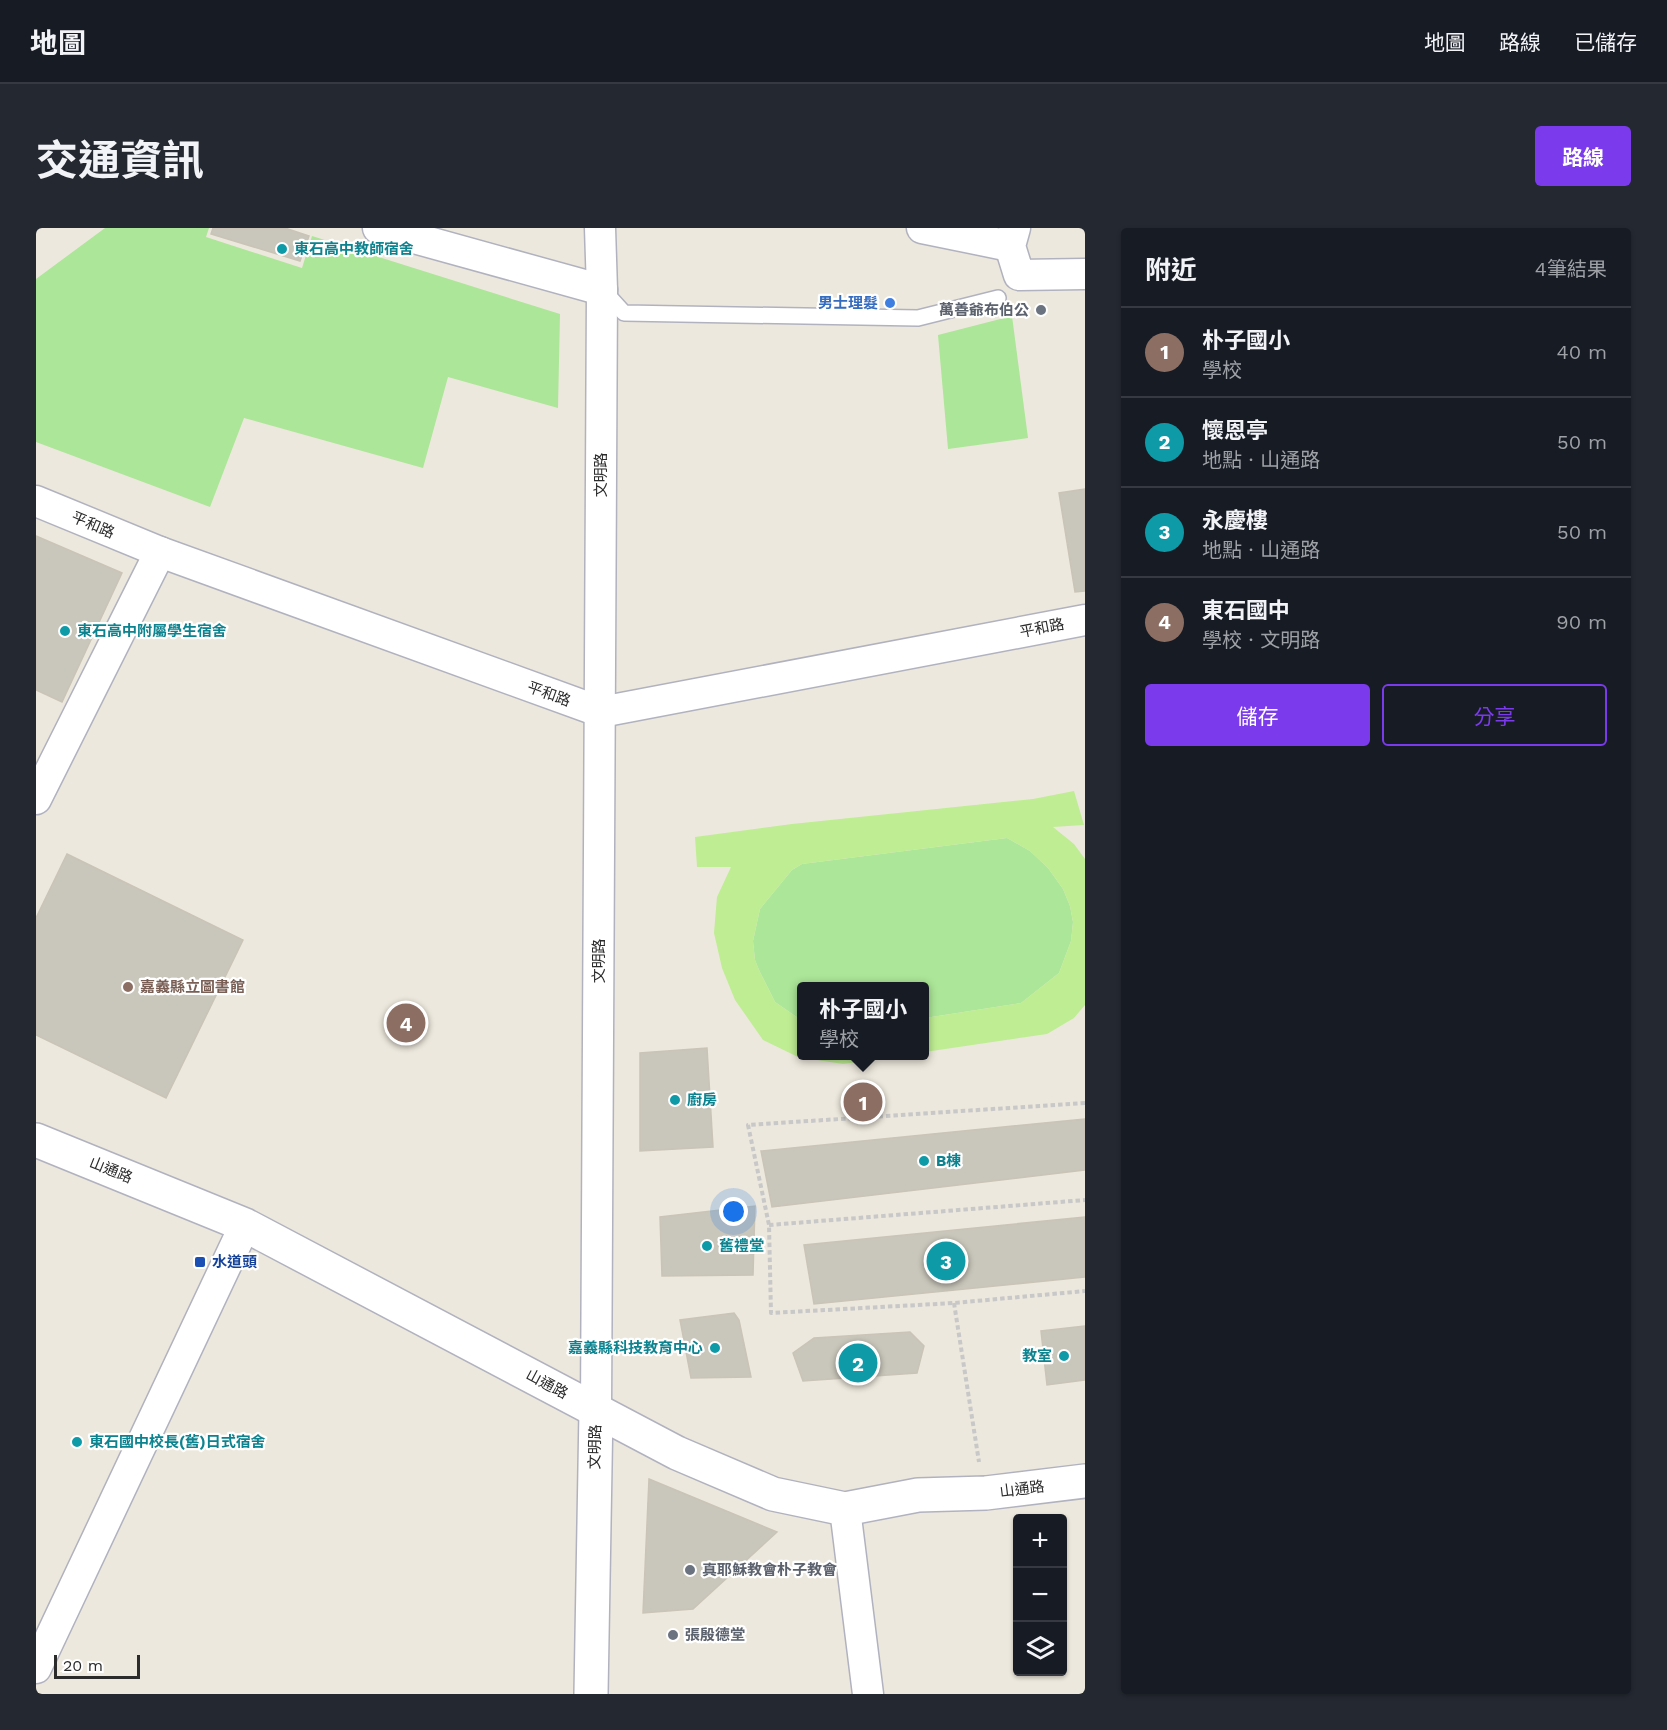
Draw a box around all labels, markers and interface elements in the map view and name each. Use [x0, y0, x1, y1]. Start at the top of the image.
text: 地圖 [30, 27, 86, 60]
text: 地圖 [1424, 30, 1466, 55]
text: 路線 [1499, 30, 1541, 55]
text: 已儲存 [1574, 30, 1637, 55]
button: 路線 [1535, 126, 1631, 186]
text: 交通資訊 [36, 136, 204, 185]
place label: 東石高中教師宿舍 [294, 240, 414, 258]
marker: 東石高中教師宿舍 [275, 242, 289, 256]
text: 附近 [1145, 255, 1197, 285]
text: 4筆結果 [1535, 257, 1607, 281]
place label: 男士理髮 [818, 294, 878, 312]
marker: 男士理髮 [883, 296, 897, 310]
place label: 萬善爺布伯公 [939, 301, 1029, 319]
marker: 萬善爺布伯公 [1034, 303, 1048, 317]
text: 朴子國小 [1202, 328, 1290, 353]
text: 1 [1160, 340, 1169, 364]
text: 40 m [1556, 340, 1607, 364]
text: 學校 [1202, 358, 1242, 382]
text: 懷恩亭 [1202, 418, 1268, 443]
text: 2 [1159, 430, 1170, 454]
text: 50 m [1557, 430, 1607, 454]
text: 地點 · 山通路 [1202, 448, 1320, 472]
street label: 文明路 [592, 452, 610, 498]
street label: 平和路 [69, 508, 117, 542]
text: 永慶樓 [1202, 508, 1268, 533]
text: 3 [1159, 520, 1170, 544]
text: 50 m [1557, 520, 1607, 544]
text: 地點 · 山通路 [1202, 538, 1320, 562]
text: 東石國中 [1202, 598, 1290, 623]
text: 4 [1158, 610, 1171, 634]
text: 90 m [1556, 610, 1607, 634]
street label: 平和路 [1018, 615, 1066, 641]
place label: 東石高中附屬學生宿舍 [77, 622, 227, 640]
marker: 東石高中附屬學生宿舍 [58, 624, 72, 638]
text: 學校 · 文明路 [1202, 628, 1320, 652]
street label: 平和路 [525, 678, 573, 710]
button: 儲存 [1145, 684, 1370, 746]
button: 分享 [1382, 684, 1607, 746]
street label: 文明路 [590, 938, 608, 984]
place label: 嘉義縣立圖書館 [140, 978, 245, 996]
marker: 嘉義縣立圖書館 [121, 980, 135, 994]
popup [797, 982, 929, 1060]
text: 朴子國小 [819, 997, 907, 1022]
pin: 4 [386, 1000, 425, 1046]
text: 學校 [819, 1027, 859, 1051]
pin: 1 [844, 1080, 882, 1124]
place label: 廚房 [687, 1091, 717, 1109]
marker: 廚房 [668, 1093, 682, 1107]
place label: B棟 [936, 1152, 961, 1170]
street label: 山通路 [87, 1153, 135, 1187]
marker: B棟 [917, 1154, 931, 1168]
your location [719, 1197, 748, 1226]
place label: 舊禮堂 [719, 1237, 764, 1255]
pin: 3 [926, 1238, 966, 1284]
marker: 舊禮堂 [700, 1239, 714, 1253]
place label: 水道頭 [212, 1253, 257, 1271]
marker: 水道頭 [193, 1255, 207, 1269]
place label: 嘉義縣科技教育中心 [568, 1339, 703, 1357]
pin: 2 [838, 1340, 878, 1386]
marker: 嘉義縣科技教育中心 [708, 1341, 722, 1355]
place label: 教室 [1022, 1347, 1052, 1365]
marker: 教室 [1057, 1349, 1071, 1363]
street label: 山通路 [523, 1365, 571, 1403]
street label: 文明路 [586, 1424, 604, 1470]
place label: 東石國中校長(舊)日式宿舍 [89, 1433, 266, 1451]
marker: 東石國中校長(舊)日式宿舍 [70, 1435, 84, 1449]
street label: 山通路 [999, 1477, 1045, 1501]
map controls [1013, 1514, 1067, 1676]
button: + [1013, 1514, 1067, 1568]
place label: 真耶穌教會朴子教會 [702, 1561, 837, 1579]
marker: 真耶穌教會朴子教會 [683, 1563, 697, 1577]
button: − [1013, 1568, 1067, 1622]
button: layers [1013, 1622, 1067, 1676]
place label: 張殷德堂 [685, 1626, 745, 1644]
marker: 張殷德堂 [666, 1628, 680, 1642]
scale bar [54, 1652, 140, 1680]
text: 20 m [63, 1656, 103, 1675]

